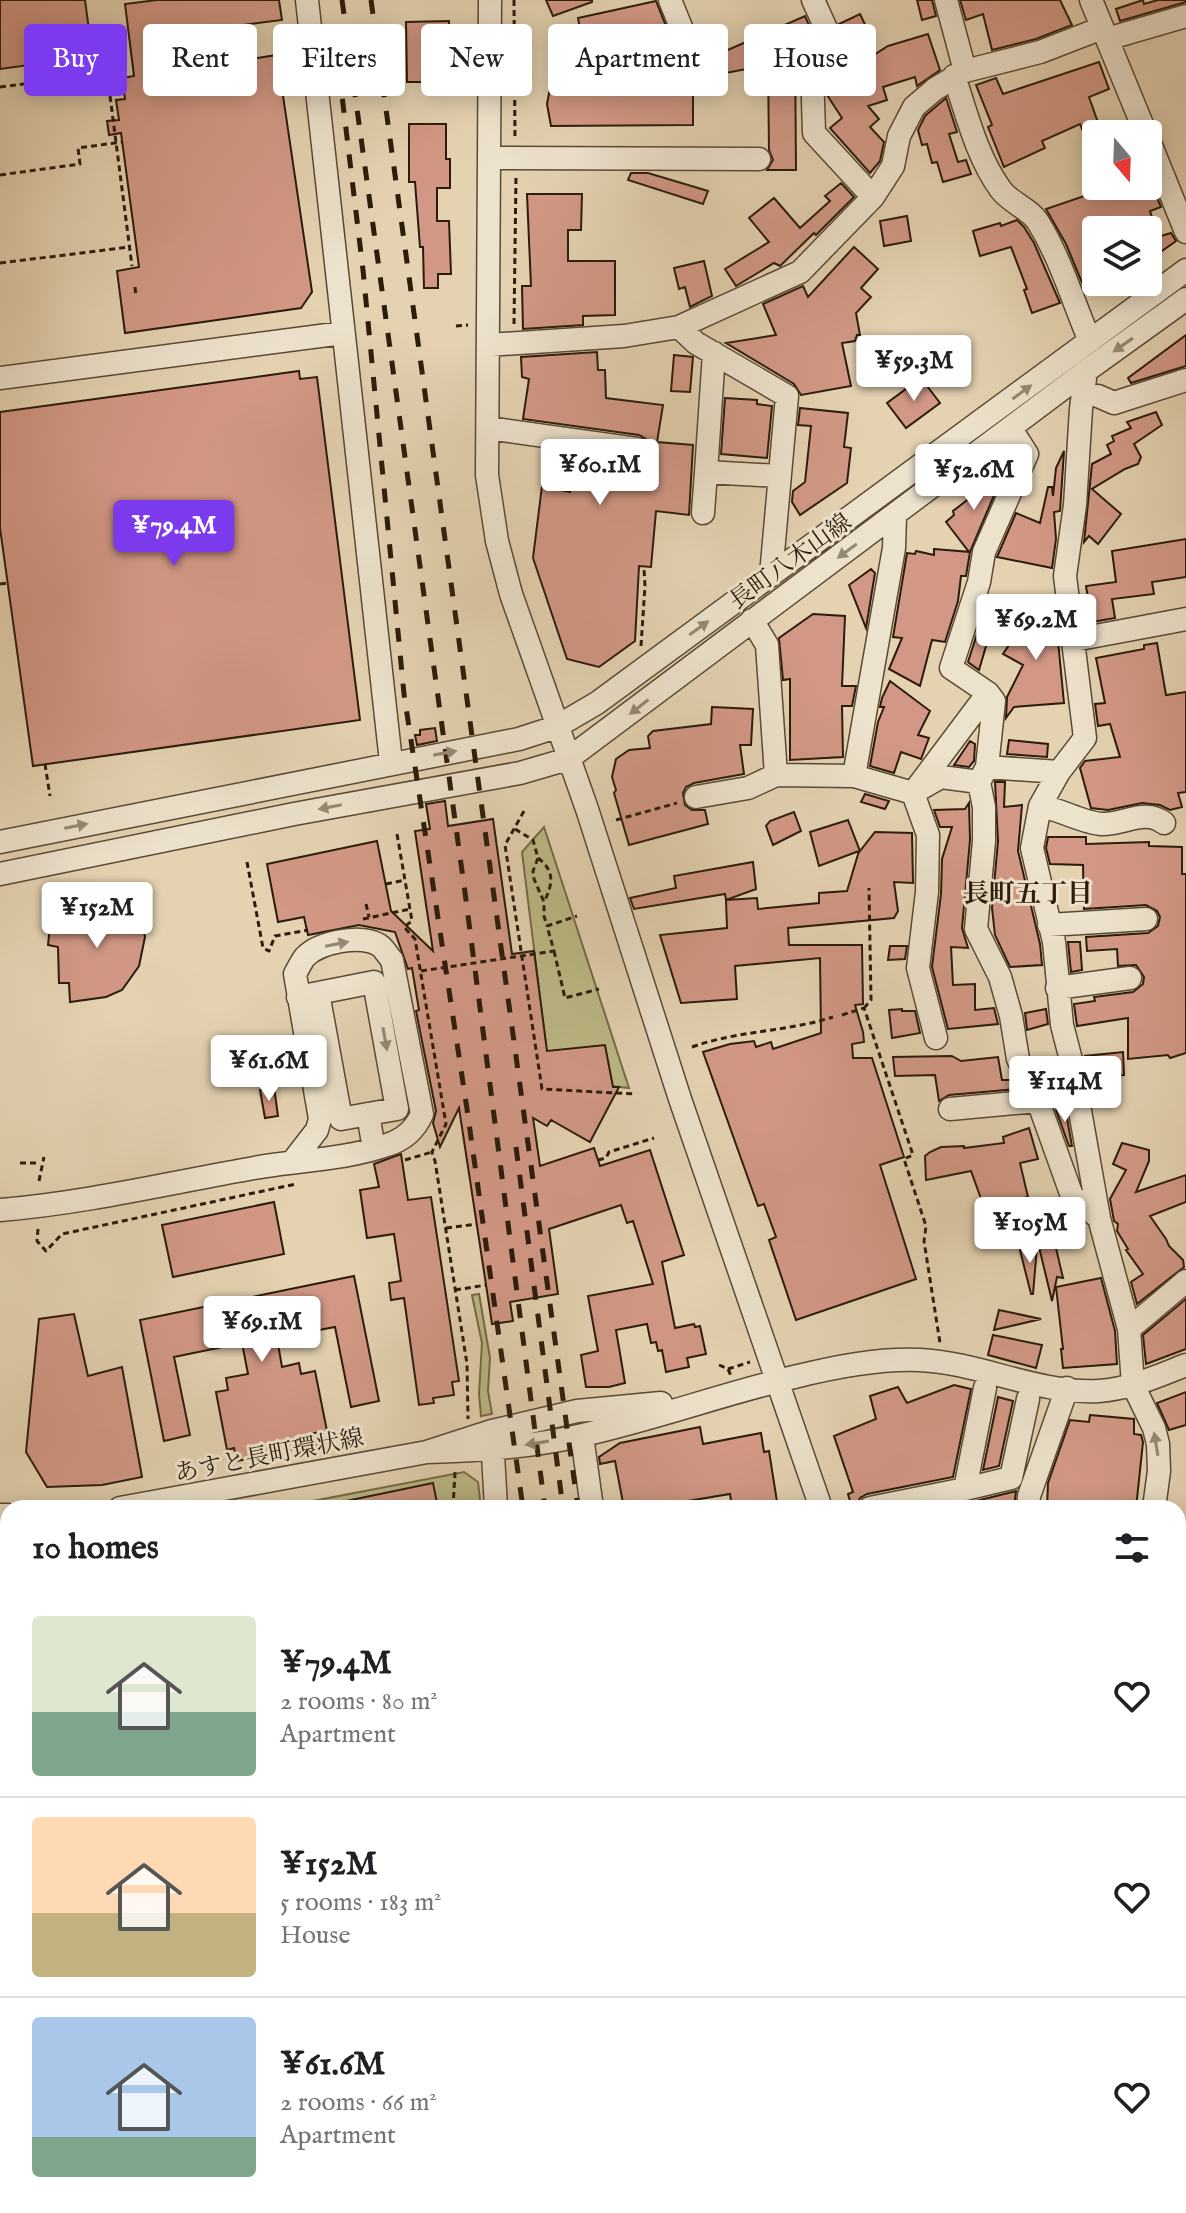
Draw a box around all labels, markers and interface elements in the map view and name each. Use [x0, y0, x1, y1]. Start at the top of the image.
chip: Buy [24, 24, 127, 96]
chip: Rent [143, 24, 257, 96]
chip: Filters [273, 24, 405, 96]
chip: New [421, 24, 532, 96]
chip: Apartment [548, 24, 728, 96]
chip: House [744, 24, 876, 96]
north arrow [1082, 120, 1162, 200]
map controls [1082, 120, 1162, 296]
button: layers [1082, 216, 1162, 296]
pin: ¥59.3M [849, 335, 979, 403]
one-way arrow [1112, 337, 1133, 352]
text: ¥59.3M [874, 344, 954, 377]
one-way arrow [1012, 385, 1033, 400]
pin: ¥60.1M [535, 439, 665, 507]
pin: ¥52.6M [909, 444, 1039, 512]
text: ¥60.1M [559, 448, 641, 481]
text: ¥52.6M [933, 453, 1015, 486]
pin: ¥79.4M [109, 500, 239, 568]
street label: 長町八木山線 [724, 507, 858, 617]
text: ¥79.4M [131, 509, 217, 542]
one-way arrow [837, 543, 858, 558]
pin: ¥69.2M [971, 594, 1101, 662]
text: ¥69.2M [994, 603, 1078, 636]
one-way arrow [689, 621, 710, 636]
one-way arrow [629, 699, 649, 715]
one-way arrow [433, 746, 458, 759]
one-way arrow [317, 801, 342, 814]
one-way arrow [64, 819, 89, 832]
district label: 長町五丁目 [963, 878, 1093, 911]
pin: ¥152M [41, 882, 153, 950]
text: ¥152M [60, 891, 134, 924]
one-way arrow [325, 937, 350, 949]
one-way arrow [379, 1026, 391, 1051]
pin: ¥61.6M [204, 1035, 334, 1103]
text: ¥61.6M [229, 1044, 309, 1077]
pin: ¥114M [1009, 1056, 1121, 1124]
text: ¥114M [1027, 1065, 1103, 1098]
pin: ¥105M [974, 1197, 1086, 1265]
text: ¥105M [992, 1206, 1068, 1239]
pin: ¥69.1M [197, 1296, 327, 1364]
text: ¥69.1M [222, 1305, 302, 1338]
street label: あすと長町環状線 [172, 1423, 366, 1490]
one-way arrow [1149, 1432, 1162, 1457]
one-way arrow [524, 1437, 549, 1450]
icon: filters [1110, 1526, 1154, 1570]
text: 10 homes [32, 1527, 159, 1570]
text: ¥79.4M [280, 1642, 392, 1685]
icon: home [96, 1648, 192, 1744]
icon: heart [1110, 1674, 1154, 1718]
text: 2 rooms · 80 m² [280, 1685, 438, 1718]
text: Apartment [280, 1718, 396, 1751]
text: ¥152M [280, 1843, 378, 1886]
icon: home [96, 1849, 192, 1945]
icon: heart [1110, 1875, 1154, 1919]
text: 5 rooms · 183 m² [280, 1886, 442, 1919]
text: House [280, 1919, 350, 1952]
text: ¥61.6M [280, 2043, 385, 2086]
icon: home [96, 2049, 192, 2145]
icon: heart [1110, 2075, 1154, 2119]
text: 2 rooms · 66 m² [280, 2086, 437, 2119]
text: Apartment [280, 2119, 396, 2152]

